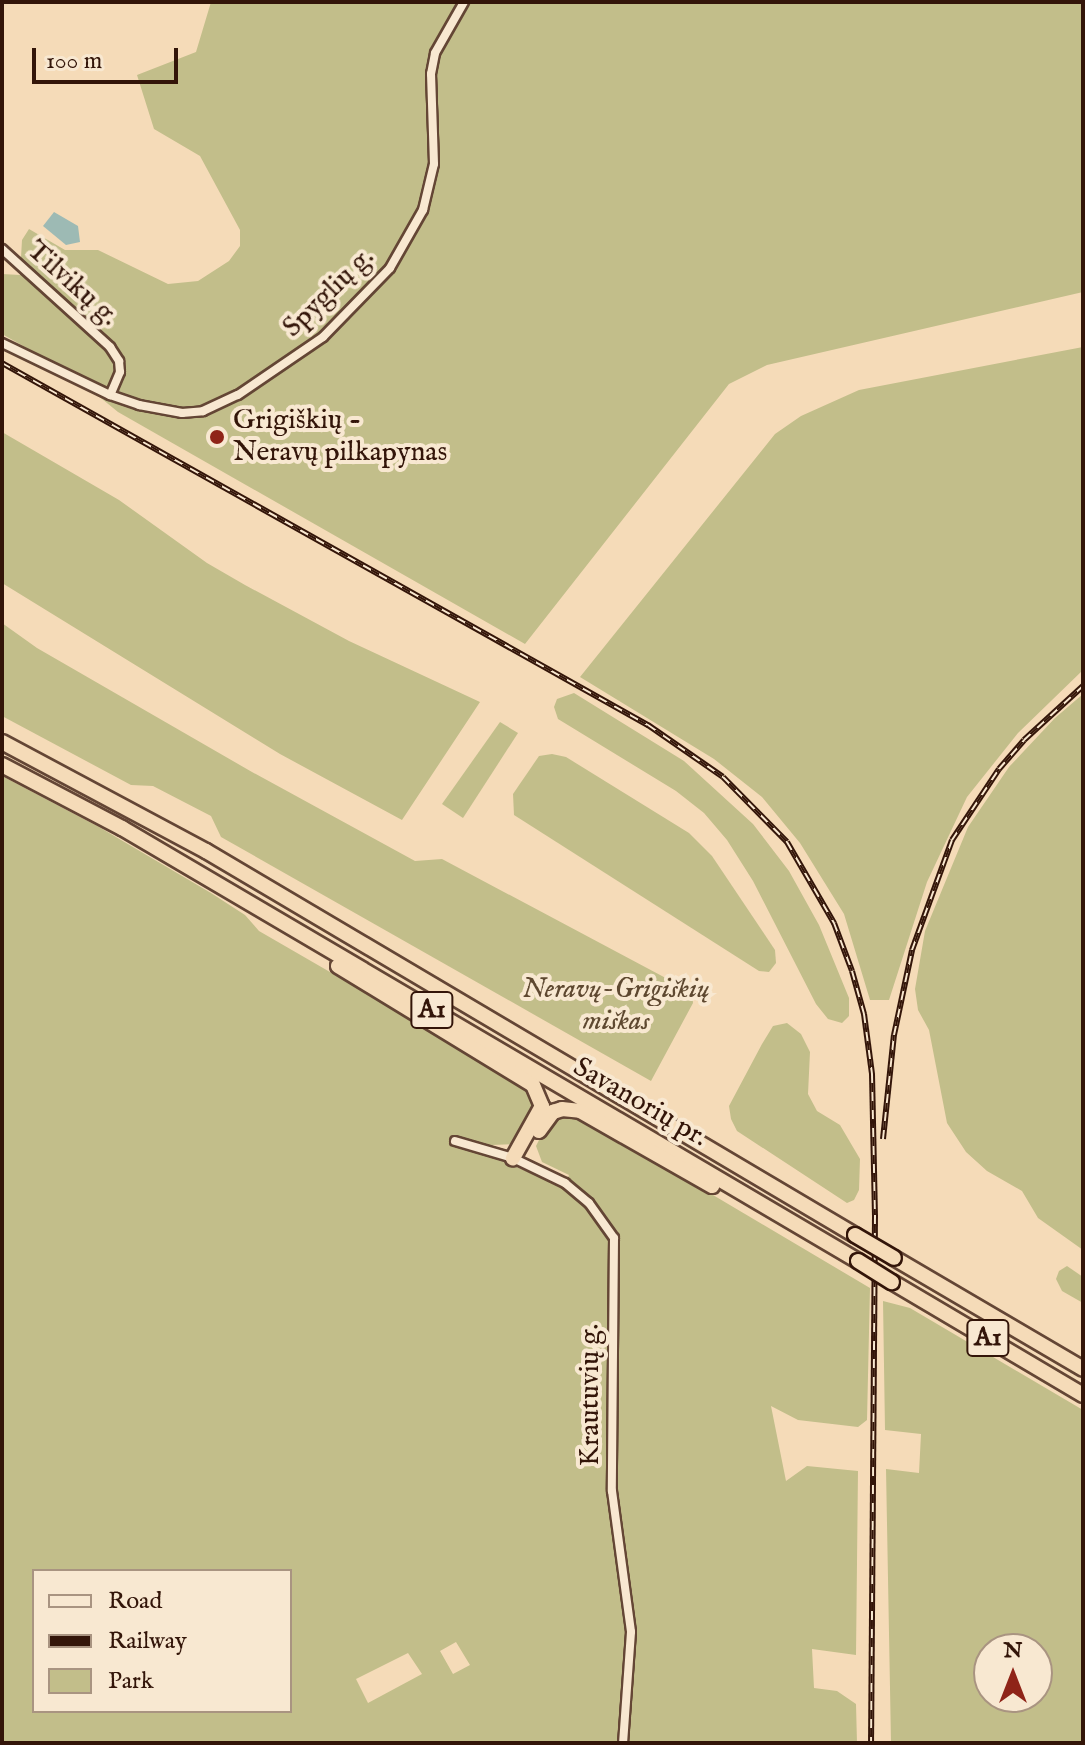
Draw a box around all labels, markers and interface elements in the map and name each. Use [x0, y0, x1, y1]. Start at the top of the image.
scale bar [36, 32, 182, 82]
text: 100 m [46, 46, 102, 77]
street label: Tilvikų g. [19, 234, 125, 334]
street label: Spyglių g. [276, 241, 382, 345]
place label: Grigiškių - Neravų pilkapynas [233, 404, 447, 470]
marker: Grigiškių - Neravų pilkapynas [208, 428, 226, 446]
park label: Neravų-Grigiškių miškas [522, 973, 710, 1039]
road number: A1 [410, 988, 454, 1032]
street label: Savanorių pr. [567, 1051, 713, 1155]
road number: A1 [966, 1316, 1010, 1360]
street label: Krautuvių g. [574, 1324, 608, 1466]
legend [32, 1569, 292, 1713]
text: Road [108, 1586, 162, 1617]
text: Railway [108, 1626, 187, 1657]
north arrow [973, 1633, 1053, 1713]
text: N [1003, 1637, 1023, 1665]
text: Park [108, 1666, 154, 1697]

